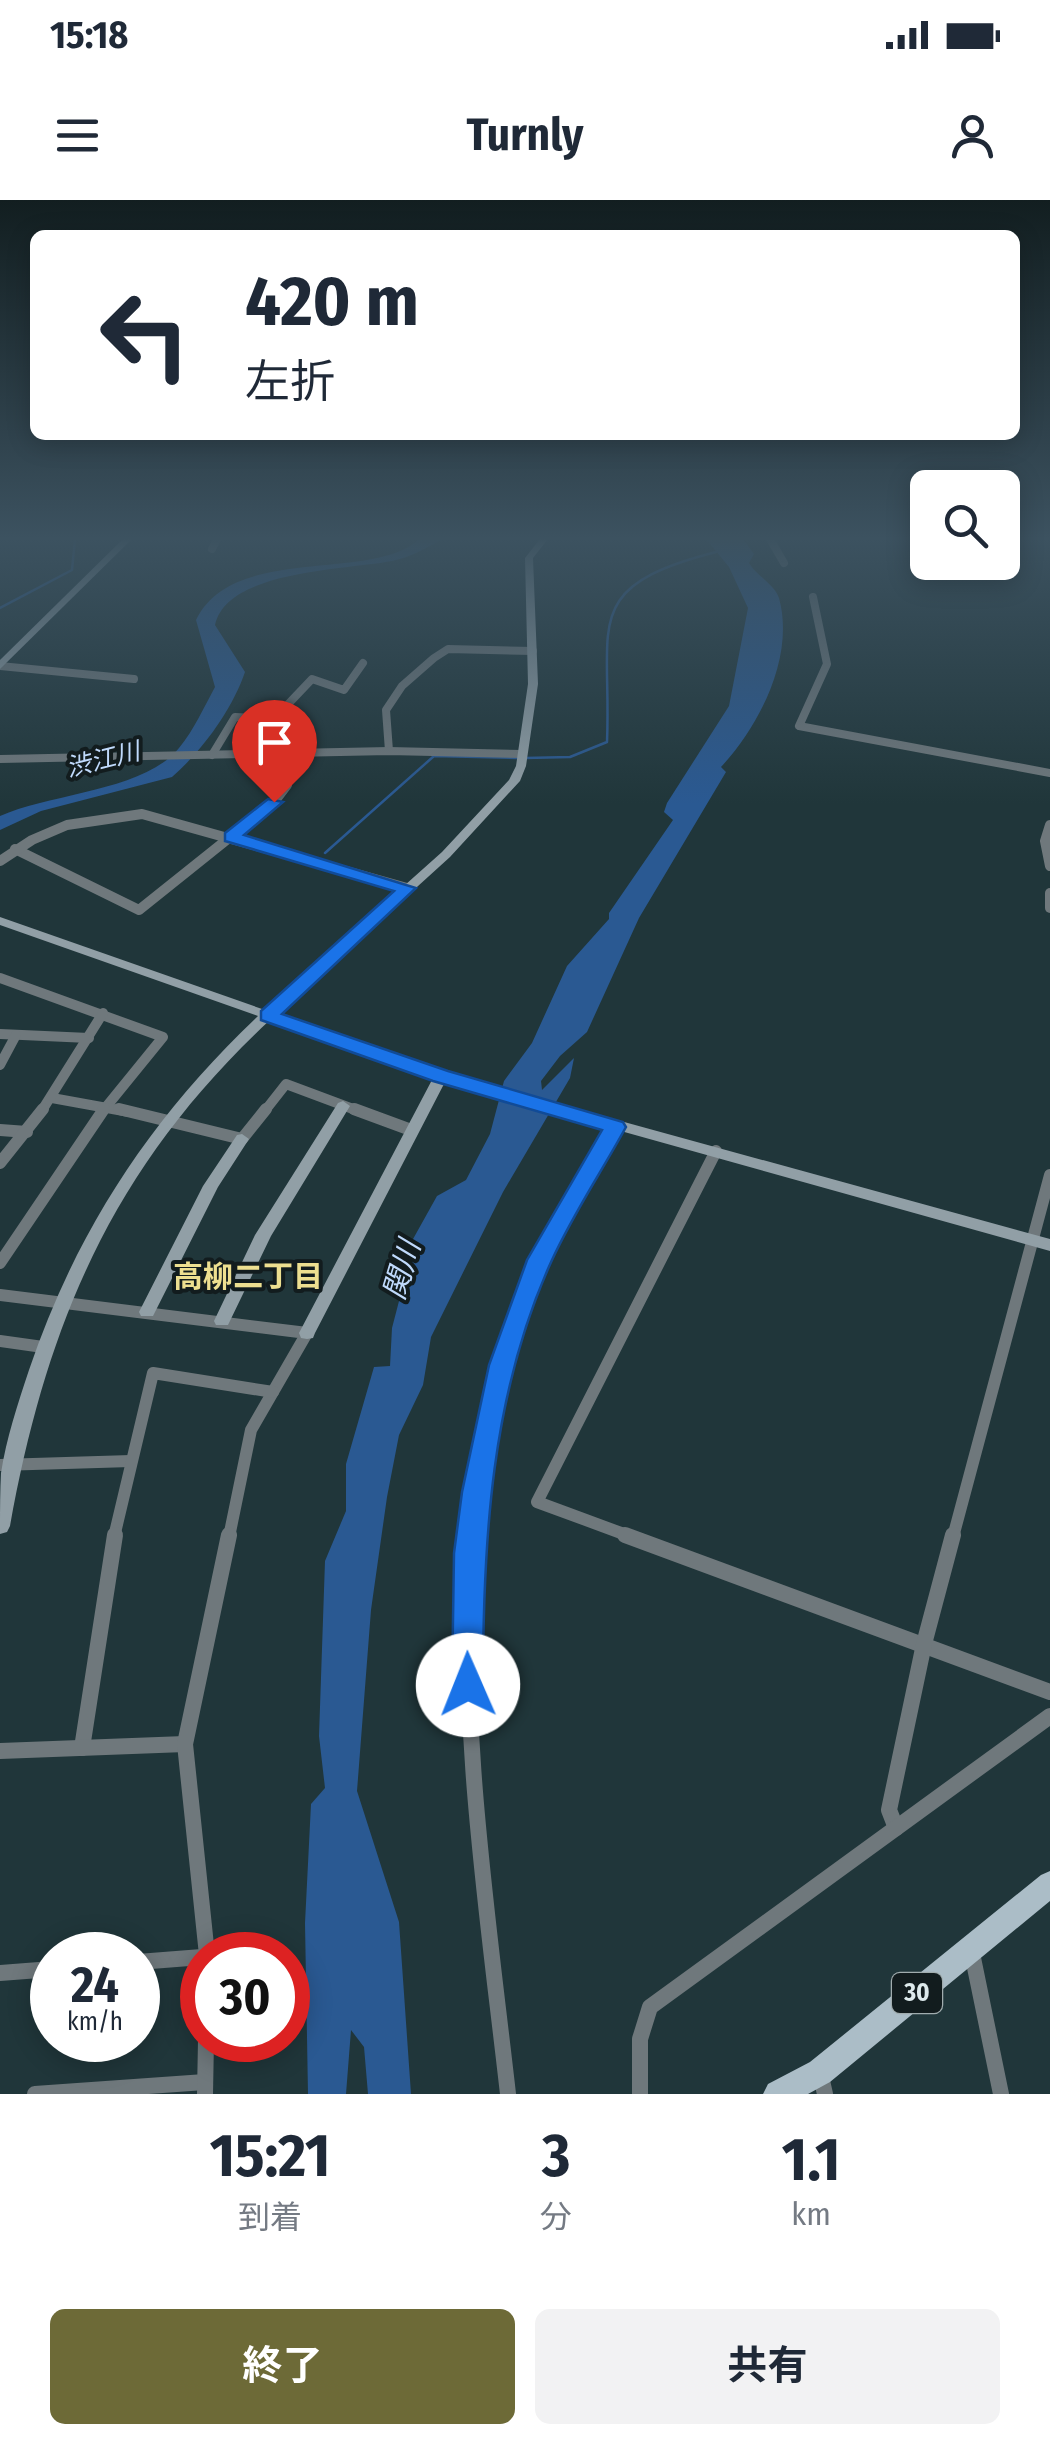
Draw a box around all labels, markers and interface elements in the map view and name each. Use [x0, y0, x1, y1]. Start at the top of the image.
text: 15:18 [50, 12, 128, 58]
icon: menu [50, 108, 105, 163]
text: Turnly [467, 108, 583, 162]
icon: person [945, 108, 1000, 163]
text: 420 m [245, 260, 419, 344]
icon: left [80, 270, 210, 400]
text: 左折 [245, 355, 335, 409]
map controls [910, 470, 1020, 580]
button: search [910, 470, 1020, 580]
pin [232, 700, 317, 803]
icon: arrive [247, 715, 302, 770]
water label: 渋江川 [63, 736, 146, 784]
water label: 関川 [376, 1233, 429, 1304]
district label: 高柳二丁目 [173, 1259, 323, 1295]
position arrow [416, 1633, 520, 1737]
speed limit sign: 30 [180, 1932, 310, 2062]
text: 24 [71, 1955, 119, 2015]
road number: 30 [892, 1973, 942, 2013]
text: km/h [67, 2007, 123, 2037]
text: 15:21 [210, 2120, 330, 2192]
text: 3 [542, 2120, 570, 2192]
text: 1.1 [782, 2124, 840, 2196]
text: km [791, 2195, 831, 2233]
text: 到着 [238, 2198, 302, 2236]
text: 分 [540, 2198, 572, 2236]
button: 終了 [50, 2309, 515, 2424]
button: 共有 [535, 2309, 1000, 2424]

